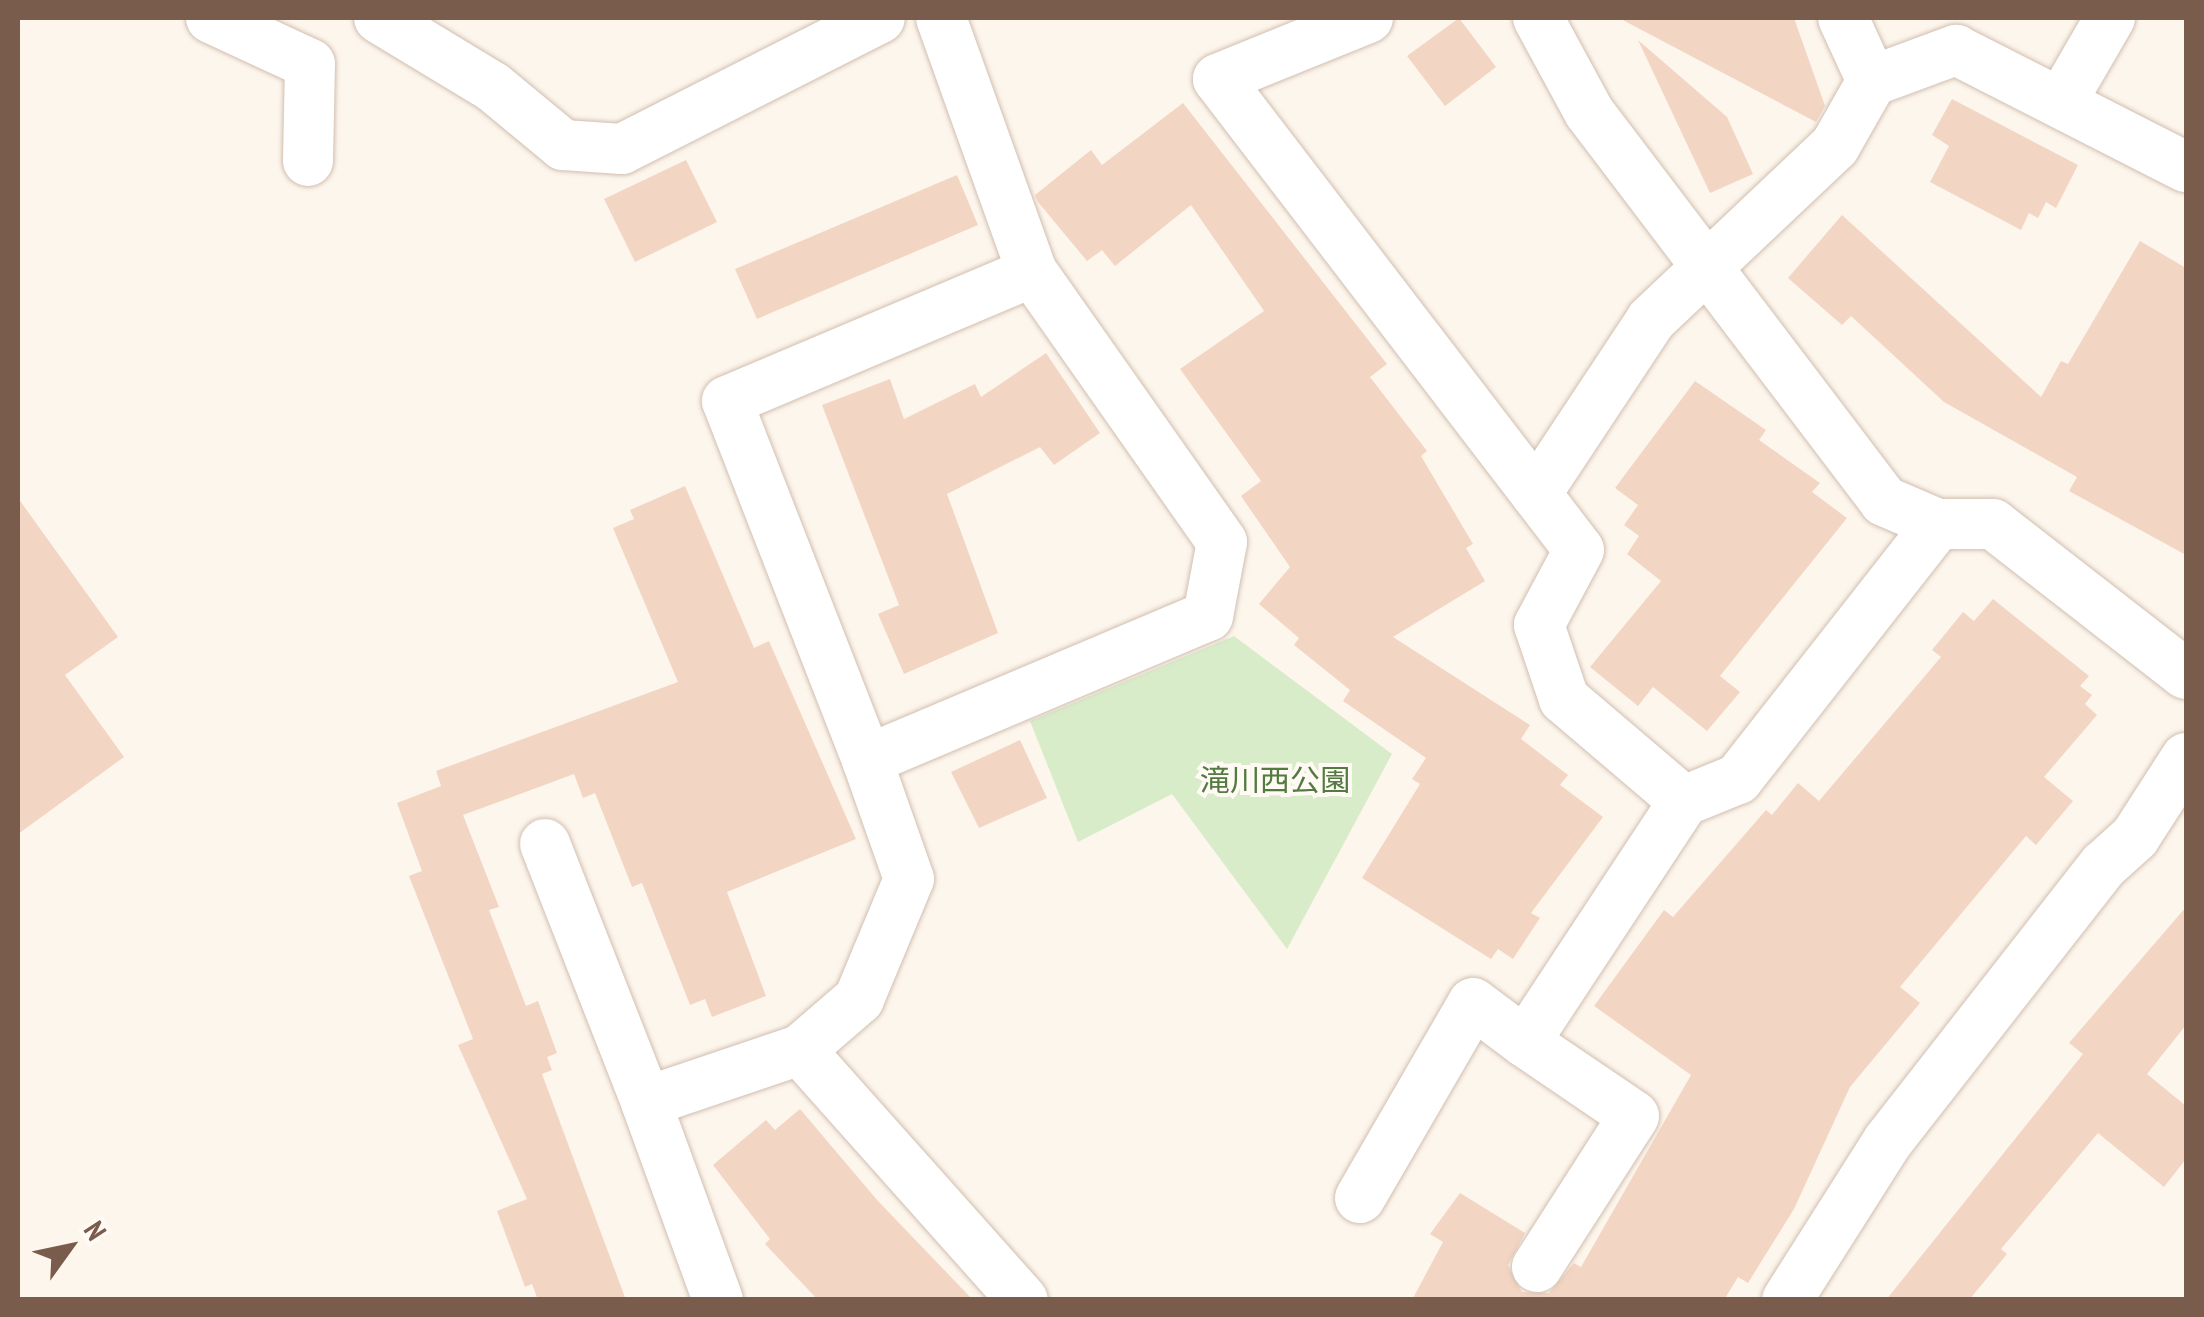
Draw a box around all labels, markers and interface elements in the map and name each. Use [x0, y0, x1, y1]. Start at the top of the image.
park label: 滝川西公園 [1200, 762, 1350, 798]
north arrow [20, 1197, 120, 1297]
text: N [76, 1214, 115, 1247]

